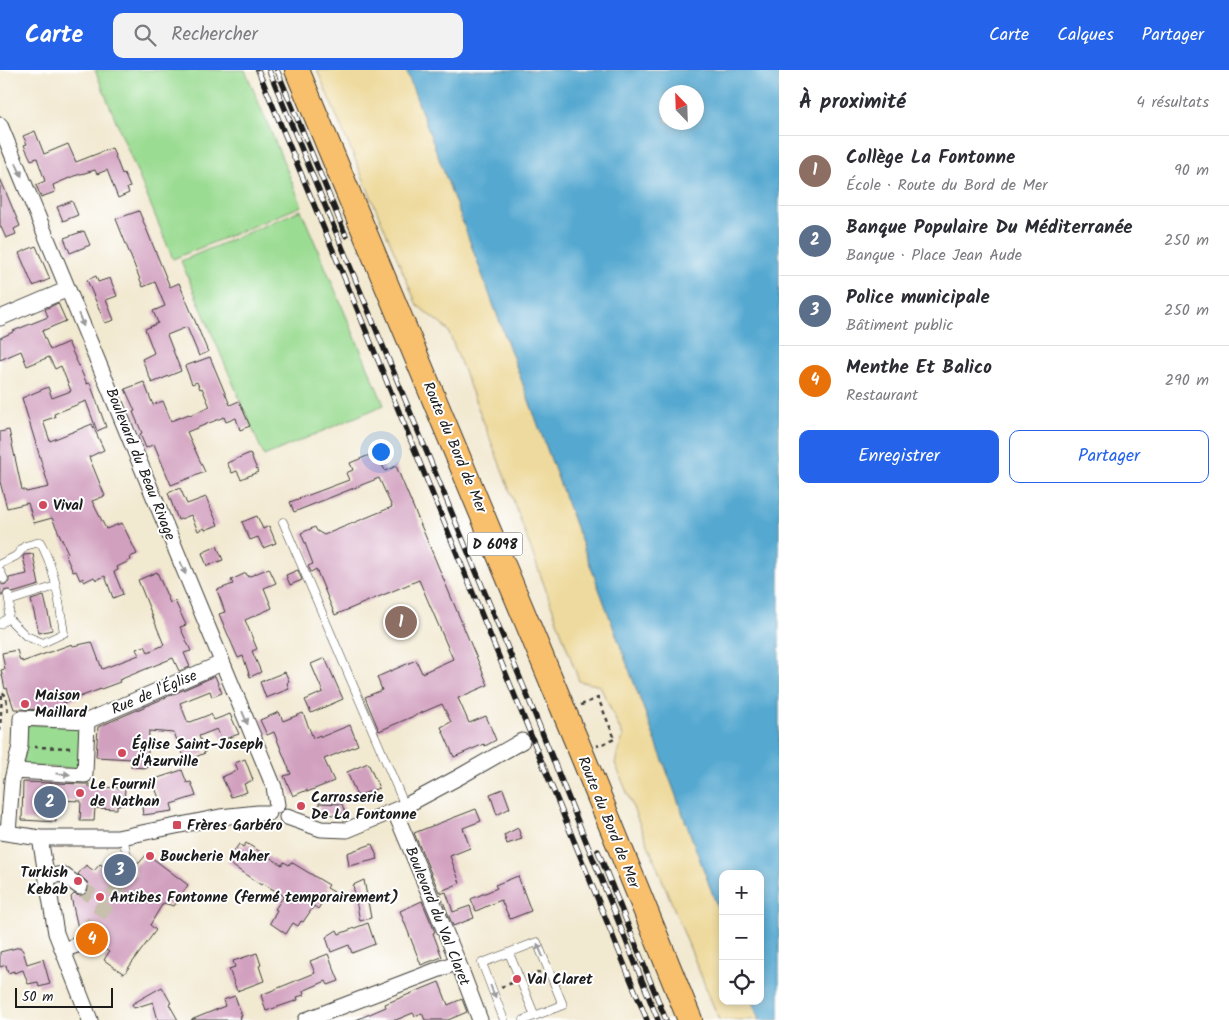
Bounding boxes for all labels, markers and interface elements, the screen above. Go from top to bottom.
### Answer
search box [113,13,463,58]
text: Carte [25,16,83,55]
text: Rechercher [171,20,258,50]
icon: search [131,21,159,49]
text: Carte [989,21,1029,50]
text: Calques [1057,21,1114,50]
text: Partager [1142,21,1204,50]
north arrow [659,85,704,130]
text: À proximité [799,86,906,119]
text: 4 résultats [1136,90,1209,115]
text: Collège La Fontonne [846,143,1015,173]
text: 1 [813,158,817,183]
text: 90 m [1174,158,1209,183]
one-way arrow [15,163,23,177]
text: École · Route du Bord de Mer [846,173,1048,198]
text: Banque Populaire Du Méditerranée [846,213,1133,243]
text: 2 [810,228,820,253]
text: 250 m [1164,228,1209,253]
text: Banque · Place Jean Aude [846,243,1022,268]
text: Police municipale [846,283,990,313]
text: 3 [811,298,819,323]
text: 250 m [1164,298,1209,323]
one-way arrow [78,313,86,327]
text: Bâtiment public [846,313,953,338]
text: Menthe Et Balico [846,353,992,383]
text: 4 [811,368,819,393]
text: 290 m [1165,368,1209,393]
street label: Route du Bord de Mer [416,378,493,518]
text: Restaurant [846,383,918,408]
street label: Boulevard du Beau Rivage [98,384,182,545]
button: Enregistrer [799,430,999,483]
button: Partager [1009,430,1209,483]
your location [368,439,394,465]
place label: Vival [53,494,83,518]
marker: Vival [37,499,49,511]
road number: D 6098 [468,532,522,556]
one-way arrow [180,561,188,575]
pin: 1 [385,603,417,641]
street label: Rue de l'Église [108,664,201,722]
place label: Maison Maillard [35,684,88,725]
marker: Maison Maillard [19,698,31,710]
one-way arrow [242,711,250,725]
place label: Église Saint-Joseph d'Azurville [132,733,263,774]
marker: Église Saint-Joseph d'Azurville [116,747,128,759]
street label: Route du Bord de Mer [571,753,646,893]
one-way arrow [56,770,72,778]
place label: Le Fournil de Nathan [90,773,159,814]
pin: 2 [34,783,66,821]
place label: Carrosserie De La Fontonne [311,786,417,827]
marker: Le Fournil de Nathan [74,787,86,799]
marker: Carrosserie De La Fontonne [295,800,307,812]
place label: Frères Garbéro [187,814,283,838]
marker: Frères Garbéro [171,819,183,831]
street label: Boulevard du Val Claret [398,843,476,990]
place label: Boucherie Maher [160,845,270,869]
marker: Boucherie Maher [144,850,156,862]
pin: 3 [104,851,136,889]
place label: Turkish Kebab [20,861,68,902]
map controls [719,870,764,1005]
button: + [719,870,764,915]
marker: Turkish Kebab [72,875,84,887]
place label: Antibes Fontonne (fermé temporairement) [110,886,399,910]
marker: Antibes Fontonne (fermé temporairement) [94,891,106,903]
button: − [719,915,764,960]
pin: 4 [76,920,108,958]
one-way arrow [536,943,544,957]
button: locate [719,960,764,1005]
place label: Val Claret [527,968,593,992]
marker: Val Claret [511,973,523,985]
one-way arrow [490,984,498,999]
scale bar [15,985,112,1008]
text: 50 m [22,986,53,1008]

